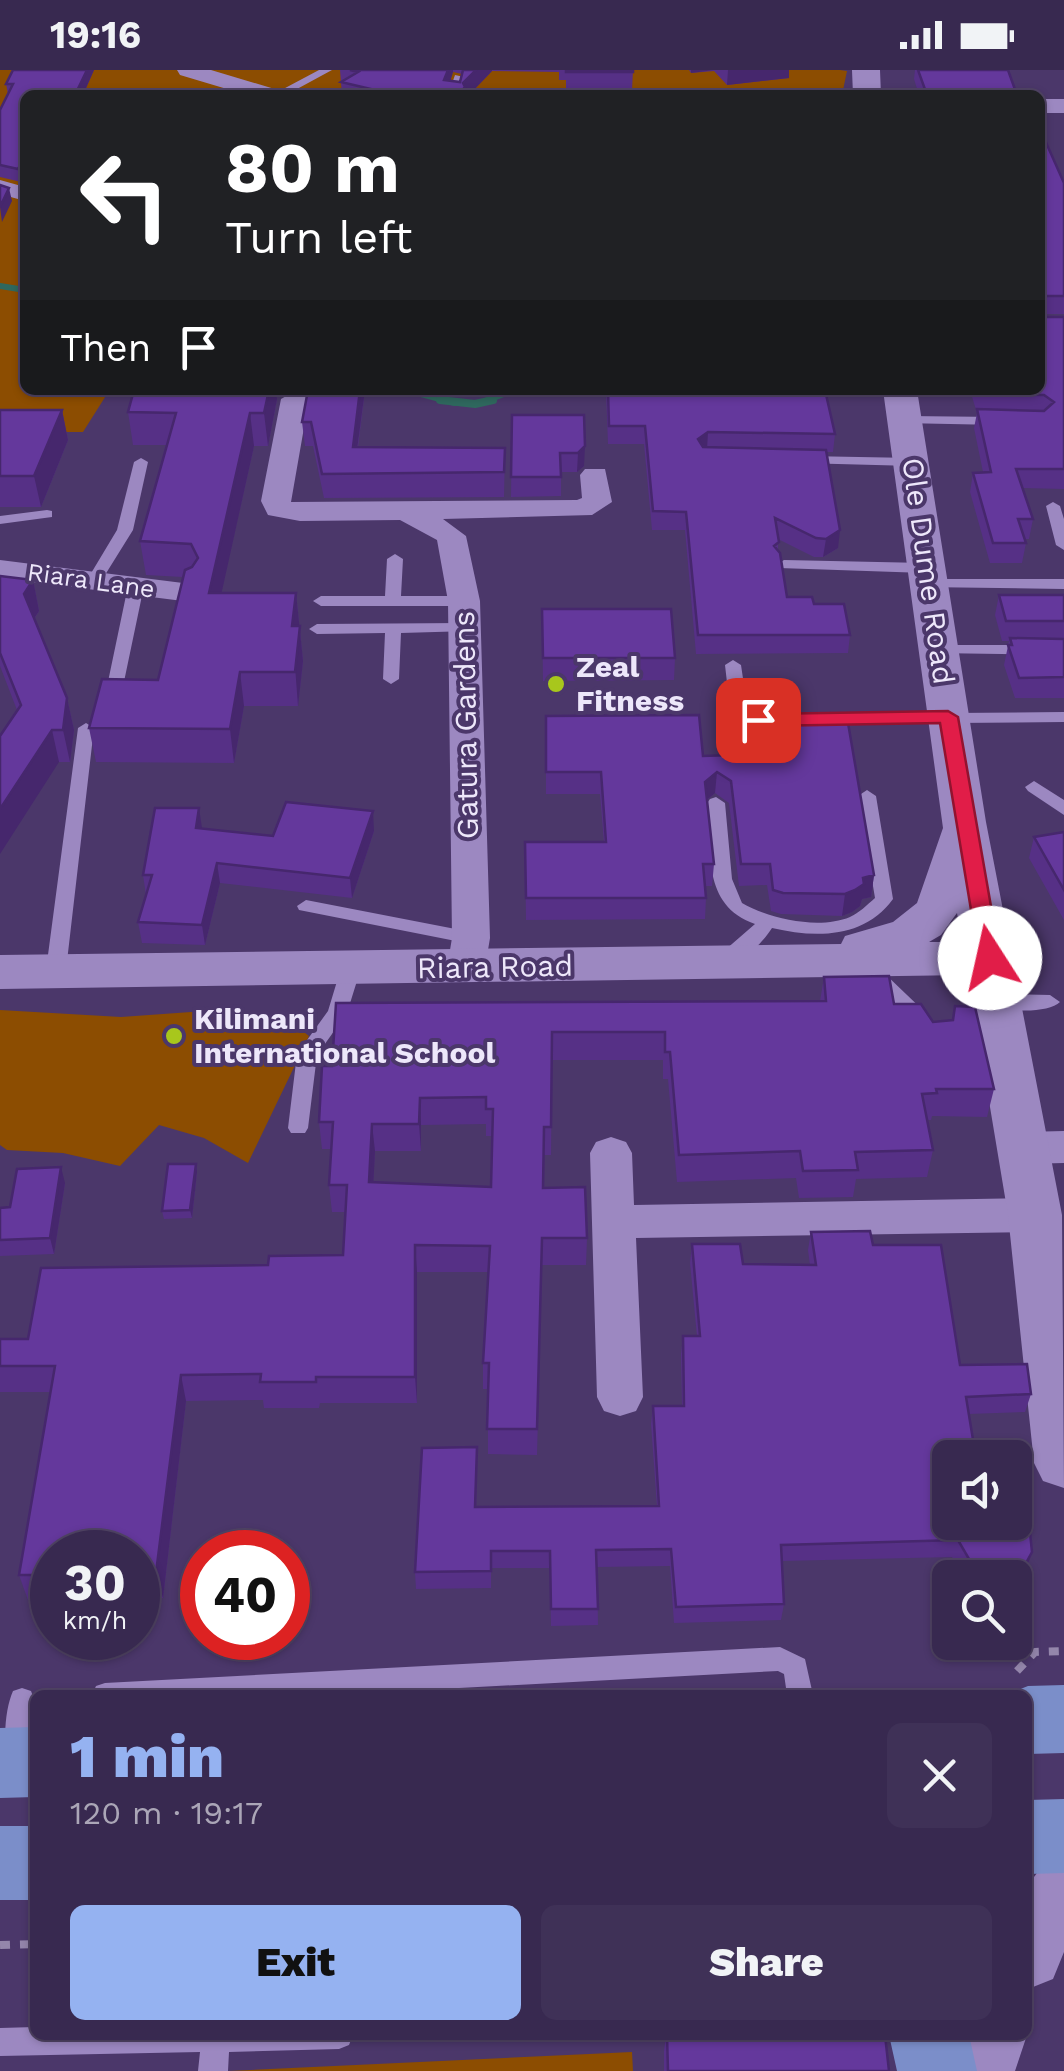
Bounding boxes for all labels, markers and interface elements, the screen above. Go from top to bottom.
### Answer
text: 19:16 [50,13,141,57]
text: 80 m [225,127,400,209]
icon: left [60,130,190,260]
text: Turn left [225,211,412,264]
icon: arrive [171,320,226,375]
text: Then [60,326,151,370]
street label: Ole Dume Road [895,455,962,687]
street label: Riara Lane [25,557,156,604]
street label: Gatura Gardens [446,610,485,840]
place label: Zeal Fitness [576,649,684,718]
marker: Zeal Fitness [545,673,567,695]
pin [716,678,801,763]
icon: arrive [731,693,786,748]
position arrow [938,906,1042,1010]
street label: Riara Road [417,948,573,985]
place label: Kilimani International School [194,1001,495,1070]
marker: Kilimani International School [163,1025,185,1047]
map controls [932,1440,1032,1660]
button: sound [932,1440,1032,1540]
speed limit sign: 40 [180,1530,310,1660]
text: 30 [64,1553,126,1612]
button: search [932,1560,1032,1660]
text: km/h [63,1606,127,1635]
text: 1 min [70,1721,224,1792]
button: close [887,1723,992,1828]
text: 120 m · 19:17 [70,1794,263,1832]
button: Exit [70,1905,521,2020]
button: Share [541,1905,992,2020]

